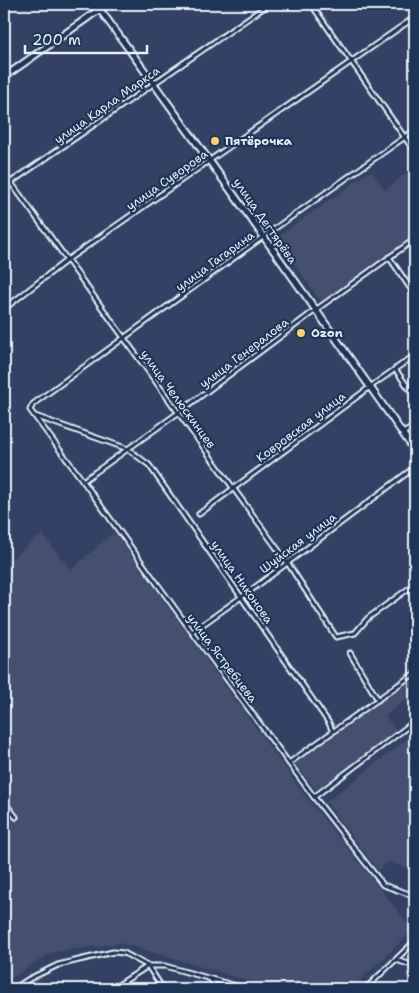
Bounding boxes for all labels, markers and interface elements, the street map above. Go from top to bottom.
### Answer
scale bar [25,22,148,54]
text: 200 m [32,30,81,50]
street label: улица Карла Маркса [51,62,163,148]
place label: Пятёрочка [225,133,293,149]
marker: Пятёрочка [209,135,221,147]
street label: улица Суворова [123,146,211,214]
street label: улица Дегтярёва [229,175,301,267]
street label: улица Гагарина [173,227,258,295]
street label: улица Генералова [196,314,292,392]
place label: Ozon [311,325,343,341]
marker: Ozon [295,327,307,339]
street label: улица Челюскинцев [137,346,219,452]
street label: Ковровская улица [253,388,349,466]
street label: Шуйская улица [256,509,340,577]
street label: улица Никонова [207,537,277,627]
street label: улица Ястребцева [183,610,261,706]

